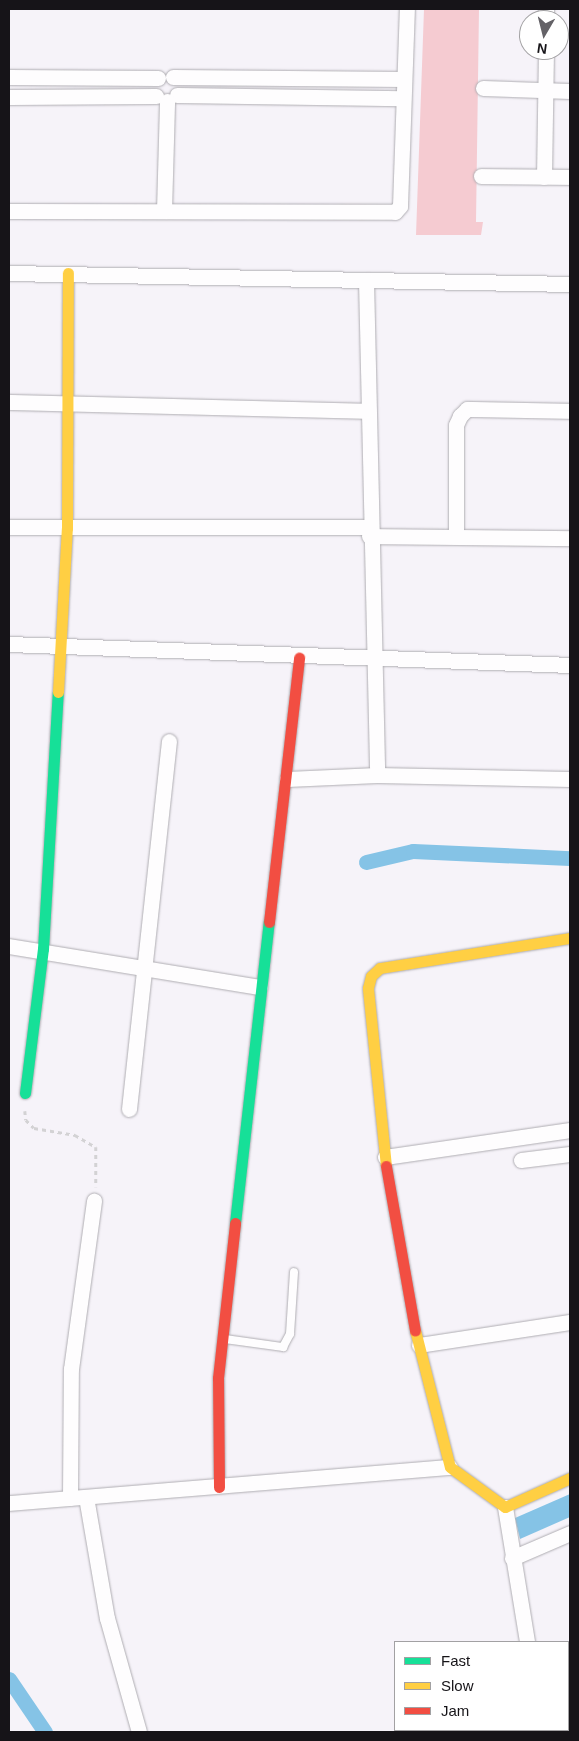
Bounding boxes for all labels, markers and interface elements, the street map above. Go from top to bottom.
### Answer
north arrow [519,10,569,60]
text: N [536,40,548,57]
legend [394,1641,569,1731]
text: Fast [441,1652,470,1669]
text: Slow [441,1677,474,1694]
text: Jam [441,1702,469,1719]

